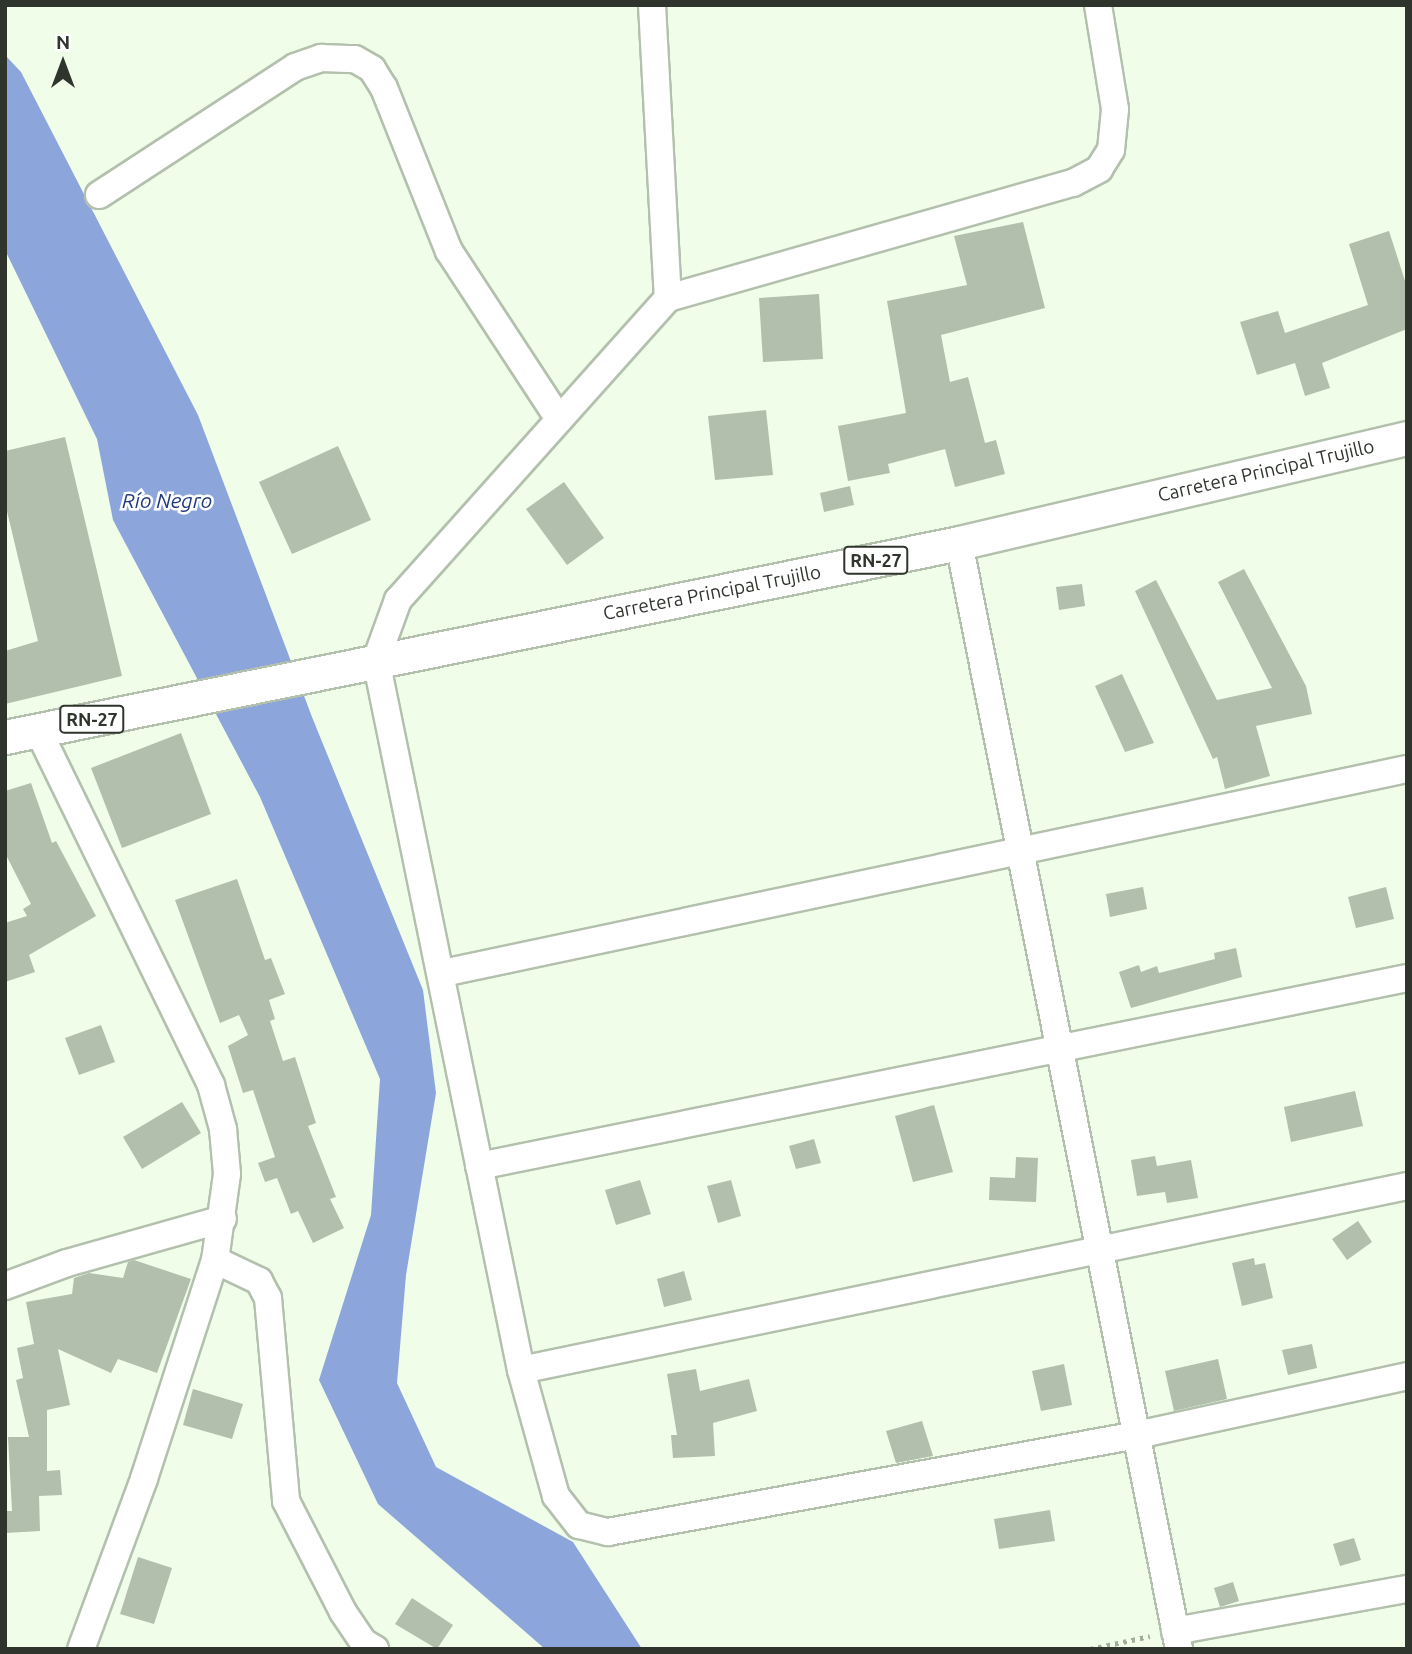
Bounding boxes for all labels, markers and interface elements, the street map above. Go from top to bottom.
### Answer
north arrow [28,28,98,98]
text: N [56,31,70,53]
street label: Carretera Principal Trujillo [1156,435,1376,507]
water label: Río Negro [122,487,212,513]
road number: RN-27 [843,546,909,574]
street label: Carretera Principal Trujillo [601,561,823,625]
road number: RN-27 [59,704,125,734]

